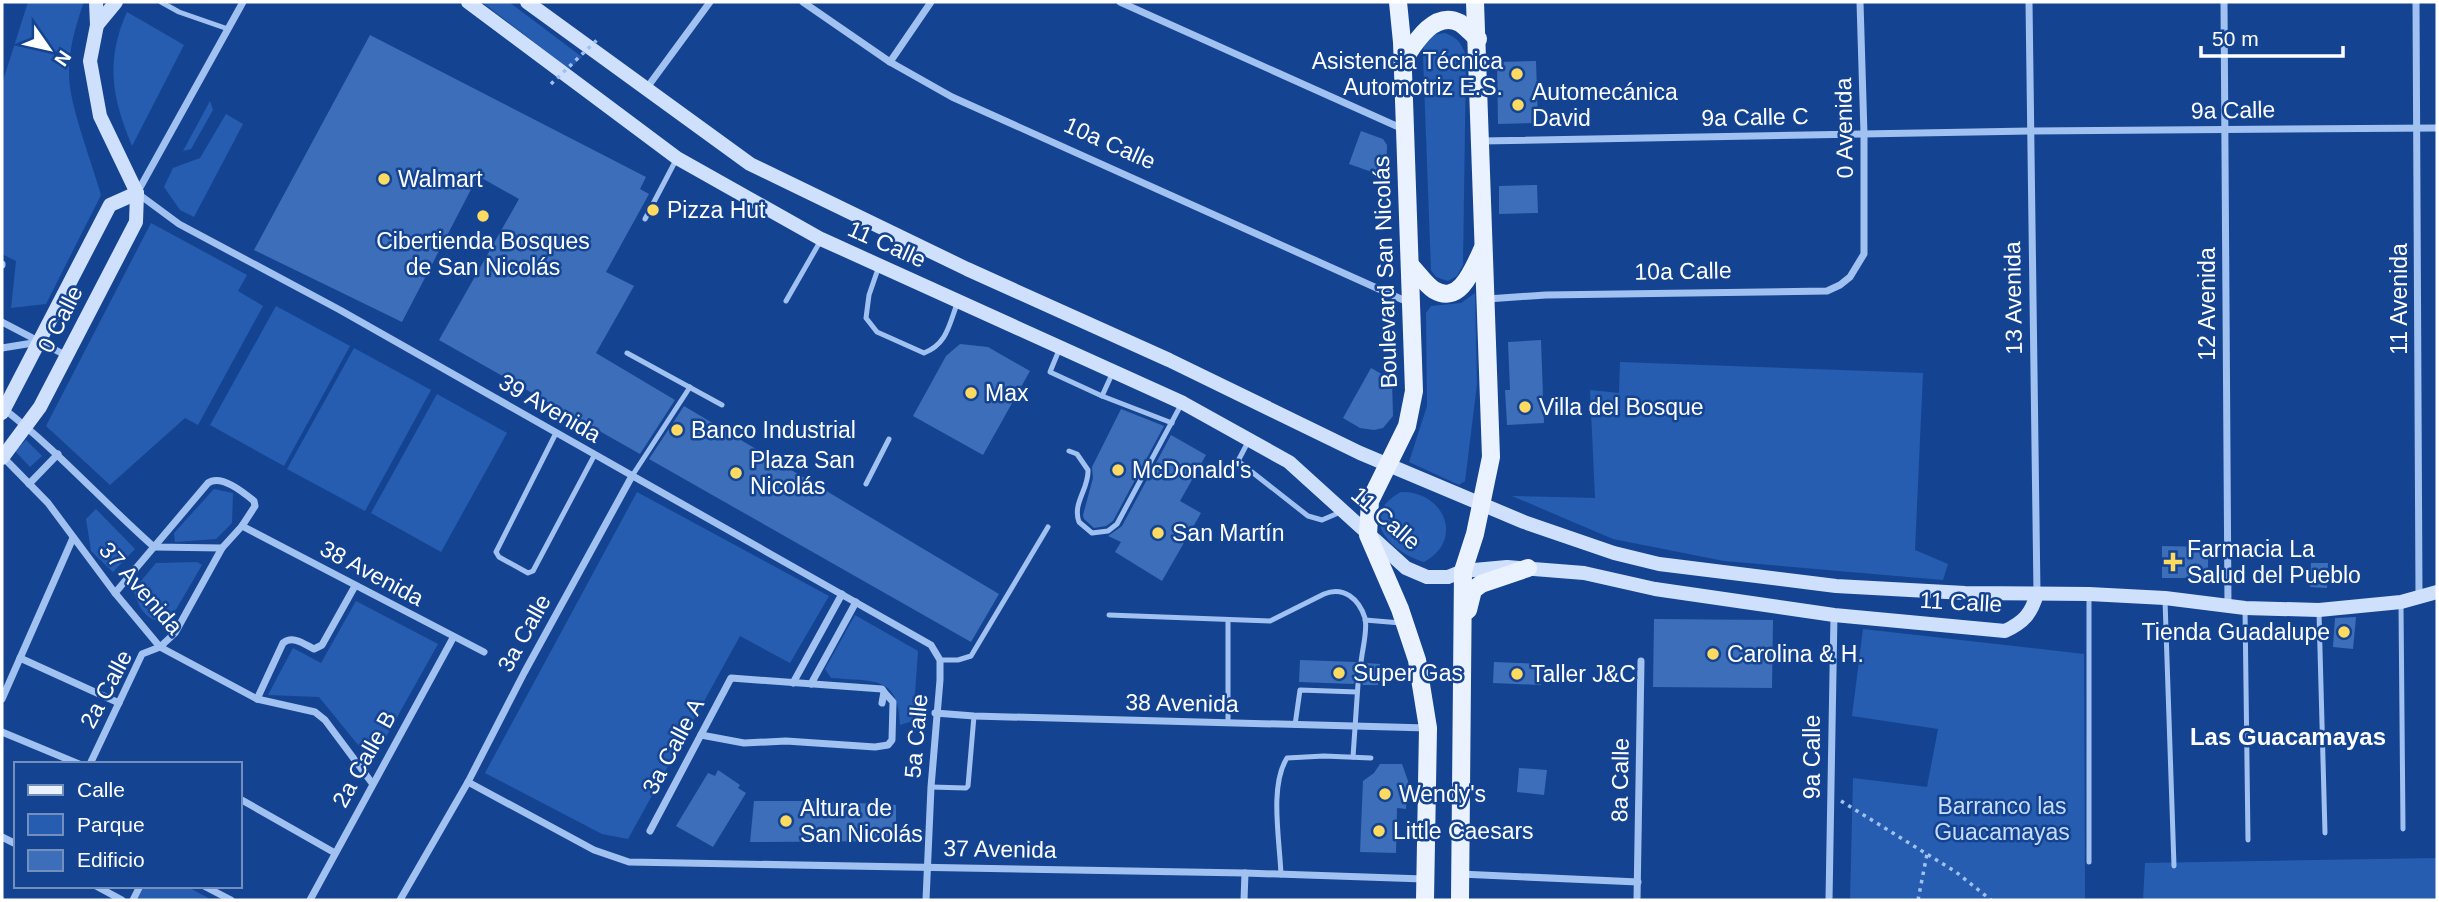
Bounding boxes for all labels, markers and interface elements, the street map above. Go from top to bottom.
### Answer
north arrow [14,14,84,84]
scale bar [2201,14,2343,58]
text: 50 m [2212,27,2259,50]
text: N [50,47,75,70]
place label: Asistencia Técnica Automotriz E.S. [1312,48,1503,100]
marker: Asistencia Técnica Automotriz E.S. [1509,66,1525,82]
street label: 0 Avenida [1830,77,1858,179]
place label: Automecánica David [1532,79,1678,131]
street label: 9a Calle [2191,96,2275,124]
marker: Automecánica David [1510,97,1526,113]
street label: 9a Calle C [1701,103,1809,131]
street label: 10a Calle [1060,111,1160,175]
street label: Boulevard San Nicolás [1368,155,1402,389]
place label: Walmart [398,166,483,192]
marker: Walmart [376,171,392,187]
place label: Pizza Hut [667,197,766,223]
marker: Pizza Hut [645,202,661,218]
marker: Cibertienda Bosques de San Nicolás [475,208,491,224]
street label: 11 Calle [844,215,930,273]
place label: Cibertienda Bosques de San Nicolás [376,228,590,280]
street label: 13 Avenida [1999,241,2027,355]
street label: 11 Avenida [2386,243,2412,355]
street label: 12 Avenida [2194,247,2220,361]
street label: 10a Calle [1634,257,1732,285]
street label: 0 Calle [32,281,88,357]
street label: 39 Avenida [494,368,606,448]
place label: Max [985,380,1029,406]
marker: Max [963,385,979,401]
place label: Villa del Bosque [1539,394,1704,420]
marker: Villa del Bosque [1517,399,1533,415]
place label: Banco Industrial [691,417,856,443]
marker: Banco Industrial [669,422,685,438]
place label: Plaza San Nicolás [750,447,855,499]
place label: McDonald's [1132,457,1251,483]
marker: McDonald's [1110,462,1126,478]
marker: Plaza San Nicolás [728,465,744,481]
street label: 11 Calle [1346,481,1426,555]
place label: San Martín [1172,520,1285,546]
marker: San Martín [1150,525,1166,541]
street label: 38 Avenida [316,535,428,611]
place label: Farmacia La Salud del Pueblo [2187,536,2361,588]
street label: 37 Avenida [94,537,188,639]
marker: Farmacia La Salud del Pueblo [2165,554,2181,570]
street label: 11 Calle [1919,587,2003,617]
street label: 3a Calle [492,590,556,676]
place label: Tienda Guadalupe [2142,619,2330,645]
marker: Tienda Guadalupe [2336,624,2352,640]
place label: Carolina & H. [1727,641,1864,667]
street label: 2a Calle [75,646,137,732]
marker: Carolina & H. [1705,646,1721,662]
place label: Super Gas [1353,660,1463,686]
place label: Taller J&C [1531,661,1636,687]
marker: Super Gas [1331,665,1347,681]
marker: Taller J&C [1509,666,1525,682]
street label: 38 Avenida [1125,689,1239,717]
street label: 3a Calle A [637,693,709,798]
street label: 5a Calle [899,693,933,779]
street label: 2a Calle B [327,706,401,812]
street label: 9a Calle [1799,715,1825,799]
district label: Las Guacamayas [2190,723,2386,750]
street label: 8a Calle [1606,738,1634,822]
legend [14,762,242,888]
text: Calle [77,778,125,801]
place label: Wendy's [1399,781,1486,807]
marker: Wendy's [1377,786,1393,802]
park label: Barranco las Guacamayas [1934,793,2070,845]
place label: Altura de San Nicolás [800,795,923,847]
text: Parque [77,813,145,836]
marker: Altura de San Nicolás [778,813,794,829]
place label: Little Caesars [1393,818,1534,844]
marker: Little Caesars [1371,823,1387,839]
street label: 37 Avenida [943,835,1057,863]
text: Edificio [77,848,145,871]

